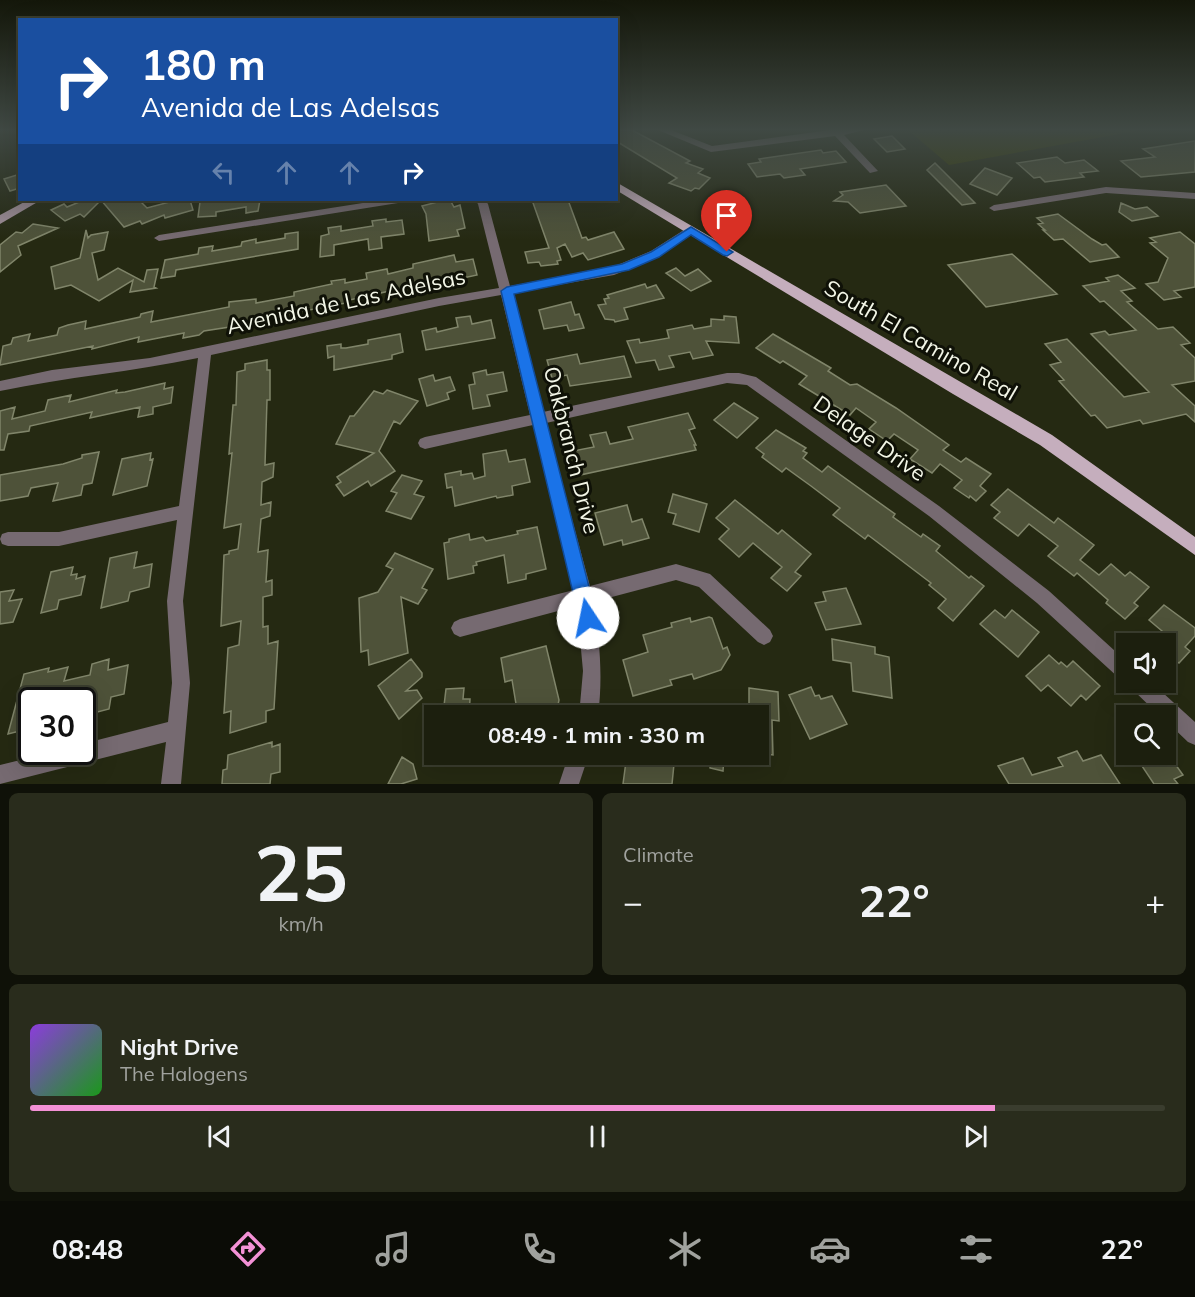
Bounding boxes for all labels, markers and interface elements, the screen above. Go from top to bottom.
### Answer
text: 180 m [141,38,266,91]
icon: right [42,42,120,120]
text: Avenida de Las Adelsas [141,90,440,124]
icon: left [207,156,240,189]
icon: ahead [270,156,303,189]
icon: ahead [333,156,366,189]
icon: right [396,156,429,189]
pin [701,190,752,252]
icon: arrive [710,199,743,232]
street label: Avenida de Las Adelsas [224,262,468,340]
street label: South El Camino Real [820,273,1022,407]
street label: Oakbranch Drive [538,363,606,537]
street label: Delage Drive [808,389,932,487]
position arrow [556,586,620,650]
map controls [1116,633,1176,765]
button: sound [1116,633,1176,693]
speed limit sign: 30 [18,687,96,765]
button: search [1116,705,1176,765]
text: 08:49 · 1 min · 330 m [488,721,705,749]
text: 25 [254,823,348,921]
text: Climate [623,842,694,867]
text: 22° [858,872,930,928]
text: − [623,881,643,922]
text: + [1145,881,1165,922]
text: km/h [278,911,324,936]
text: Night Drive [120,1033,239,1061]
text: The Halogens [120,1061,248,1086]
icon: previous [203,1120,236,1153]
icon: pause [581,1120,614,1153]
icon: next [959,1120,992,1153]
icon: directions [227,1228,269,1270]
icon: music [372,1228,414,1270]
icon: phone [518,1228,560,1270]
icon: climate [664,1228,706,1270]
icon: car [809,1228,851,1270]
icon: filters [955,1228,997,1270]
text: 08:48 [52,1232,123,1266]
text: 22° [1100,1232,1143,1266]

